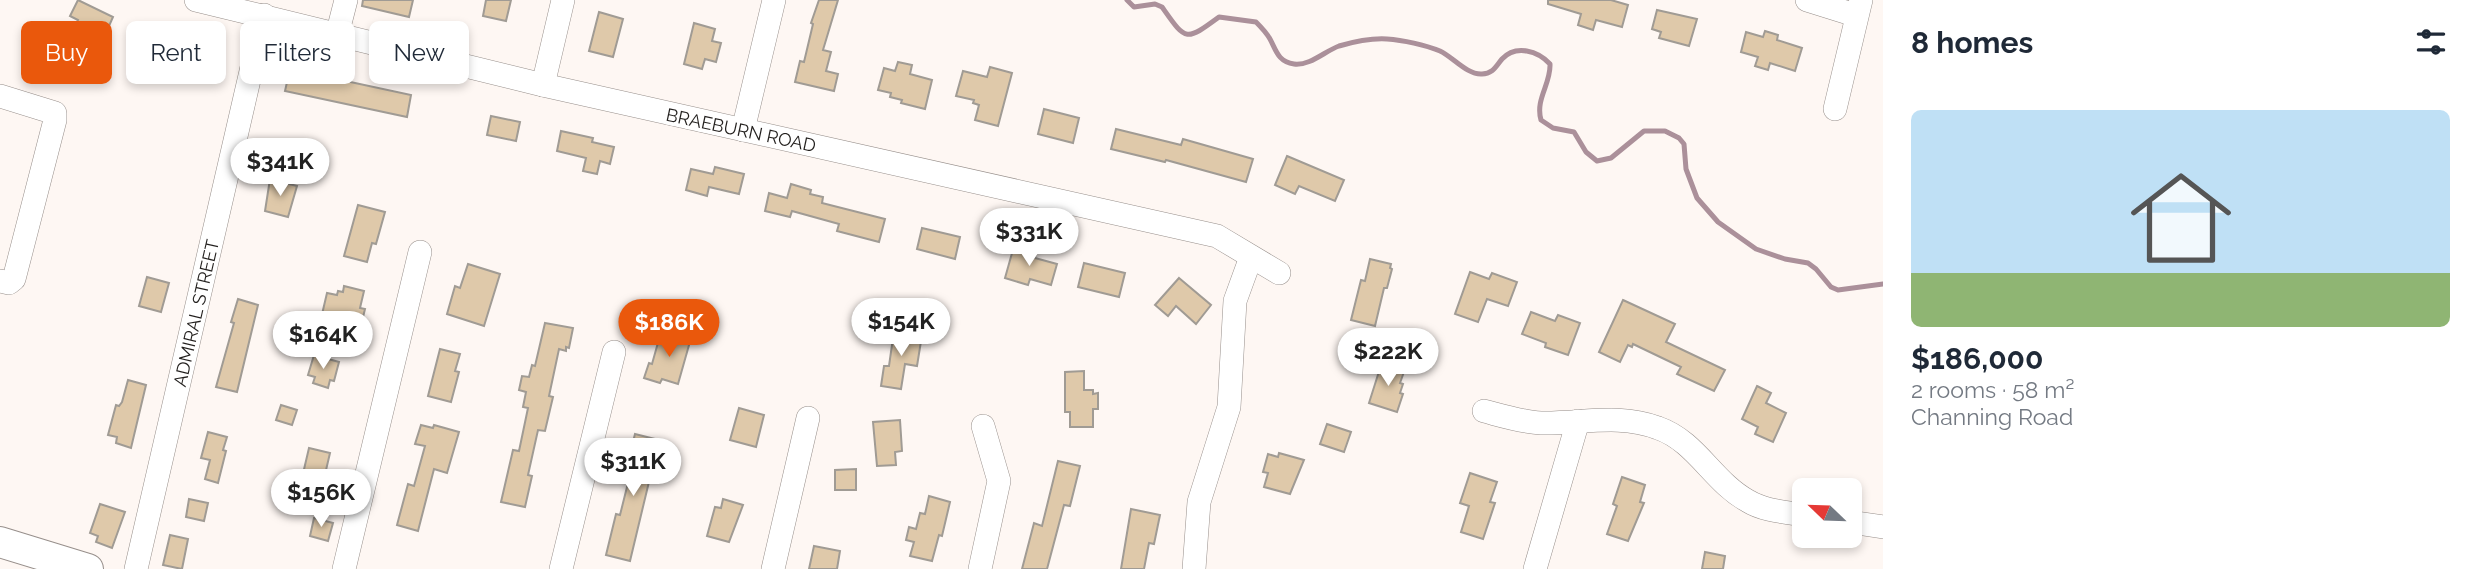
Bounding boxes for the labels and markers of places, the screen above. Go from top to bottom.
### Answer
pin: $341K [231,138,329,198]
pin: $331K [980,208,1078,268]
pin: $154K [852,298,950,358]
pin: $186K [620,300,718,359]
pin: $164K [274,312,372,371]
pin: $222K [1339,328,1437,388]
pin: $311K [584,438,682,498]
pin: $156K [272,470,370,529]

